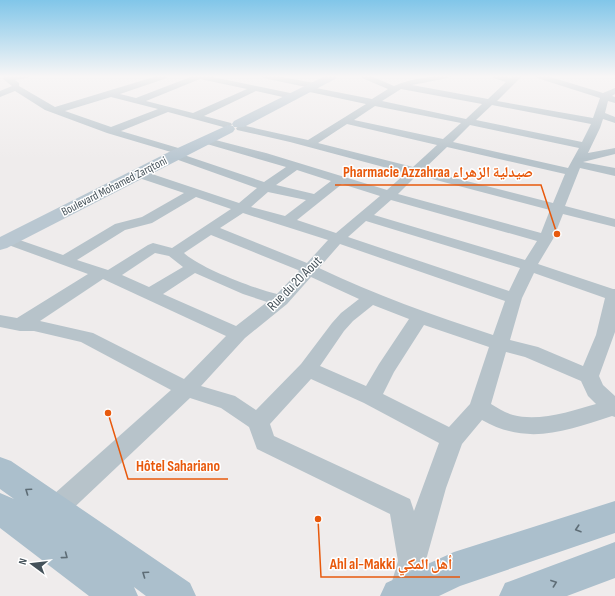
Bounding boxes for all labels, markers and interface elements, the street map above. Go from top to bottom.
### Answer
street label: Boulevard Mohamed Zarqtoni [59,153,170,220]
callout: Pharmacie Azzahraa صيدلية الزهراء [335,158,541,185]
text: Pharmacie Azzahraa صيدلية الزهراء [343,163,533,182]
street label: Rue du 20 Aout [263,252,325,314]
callout: Hôtel Sahariano [128,452,228,479]
text: Hôtel Sahariano [136,457,220,476]
one-way arrow [25,489,32,496]
one-way arrow [575,525,582,533]
north arrow [12,544,52,584]
callout: Ahl al-Makki أهل المكي [321,550,460,577]
one-way arrow [61,551,68,559]
text: Ahl al-Makki أهل المكي [329,555,452,576]
text: N [16,557,30,566]
one-way arrow [143,572,150,579]
one-way arrow [551,579,558,587]

